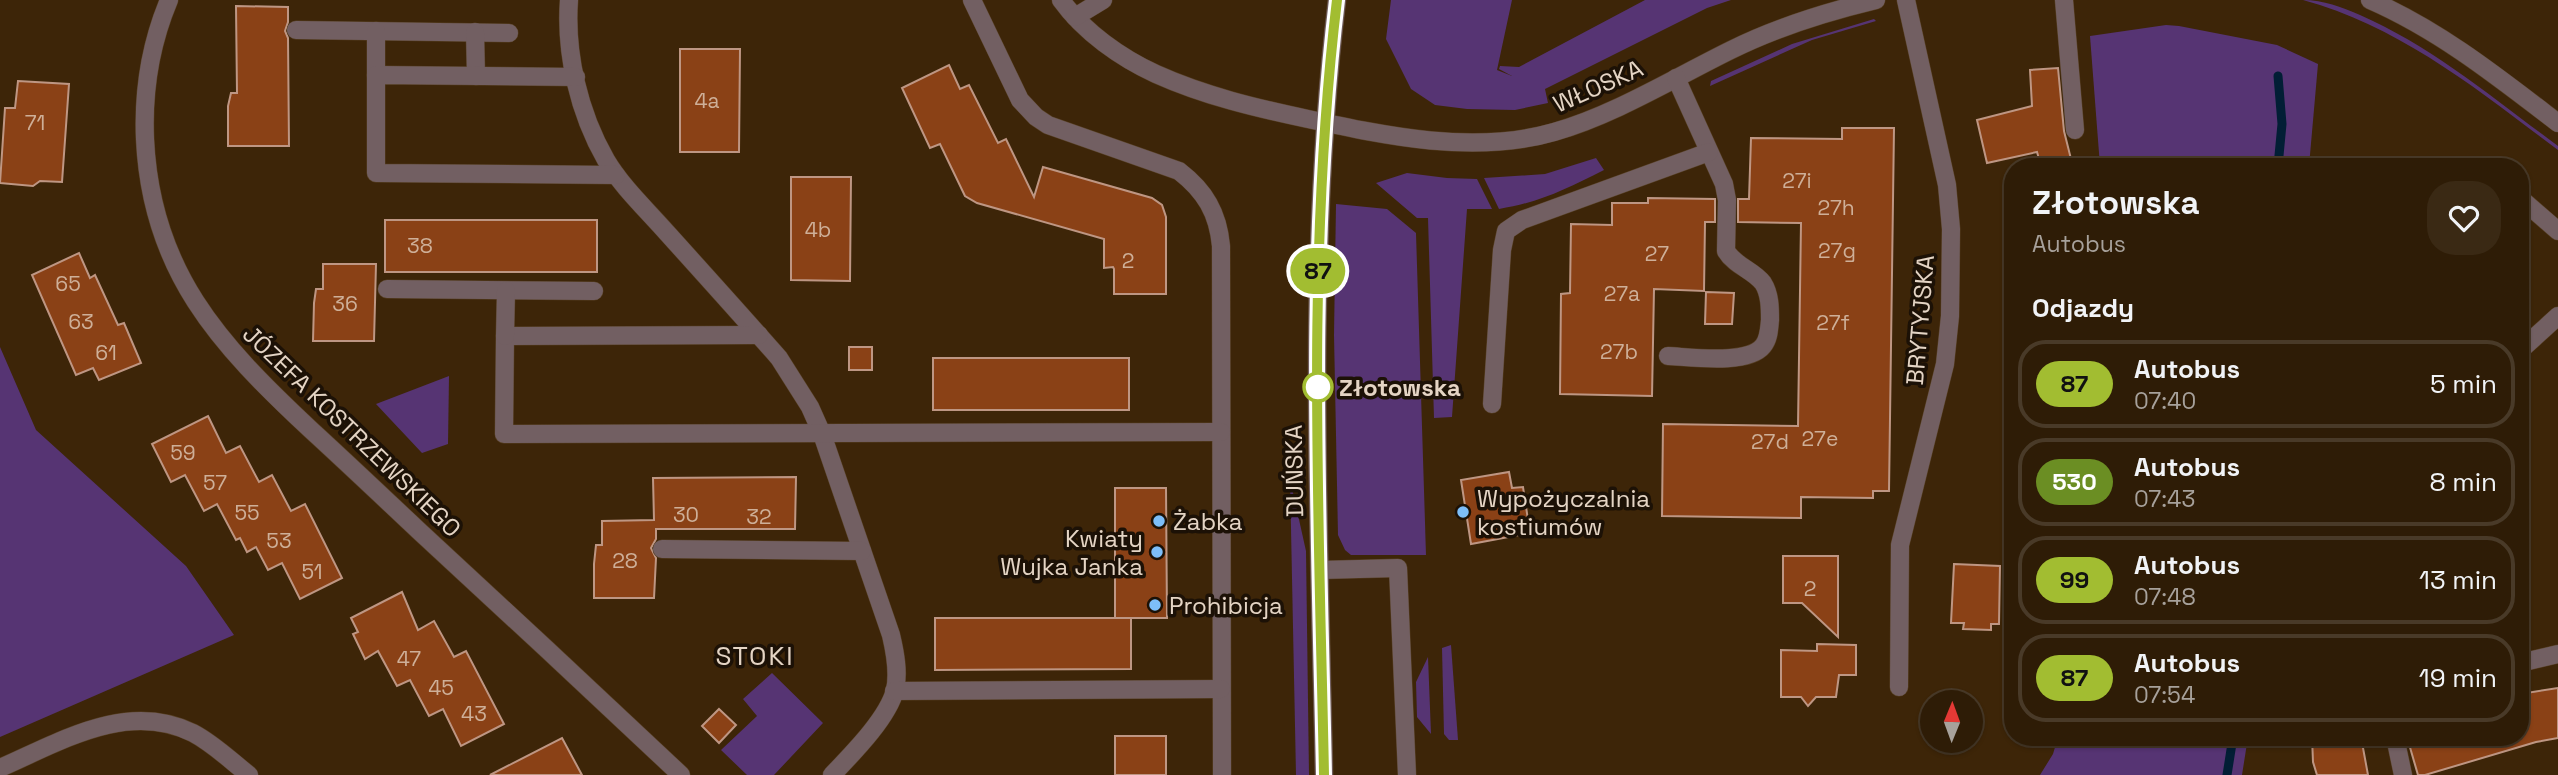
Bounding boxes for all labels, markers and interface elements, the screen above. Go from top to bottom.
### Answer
street label: WŁOSKA [1548,53,1648,119]
house number: 4a [694,87,720,114]
house number: 71 [25,109,45,136]
house number: 27i [1782,167,1812,194]
button: heart [2427,181,2501,255]
text: Złotowska [2032,182,2200,224]
house number: 27h [1817,194,1855,221]
house number: 4b [805,216,831,243]
text: Autobus [2032,229,2126,259]
house number: 38 [407,232,433,259]
house number: 27g [1818,237,1856,264]
house number: 27 [1645,240,1669,267]
house number: 2 [1122,247,1134,274]
line badge: 87 [1286,248,1350,294]
street label: BRYTYJSKA [1899,254,1941,386]
text: 87 [1304,255,1332,286]
house number: 65 [55,270,81,297]
house number: 27a [1604,280,1640,307]
house number: 36 [332,290,358,317]
text: Odjazdy [2032,291,2134,325]
house number: 63 [68,308,94,335]
house number: 27f [1816,309,1850,336]
street label: JÓZEFA KOSTRZEWSKIEGO [236,318,468,544]
house number: 27b [1600,338,1638,365]
house number: 61 [95,339,117,366]
text: Autobus [2134,352,2240,386]
text: 5 min [2430,367,2497,401]
text: 87 [2061,368,2088,399]
marker: Złotowska [1303,372,1333,402]
place label: Złotowska [1339,372,1461,403]
text: 07:40 [2134,386,2196,416]
street label: DUŃSKA [1278,425,1310,517]
house number: 27e [1802,425,1838,452]
house number: 27d [1751,428,1789,455]
house number: 59 [170,439,196,466]
text: Autobus [2134,450,2240,484]
text: 8 min [2429,465,2497,499]
text: 530 [2052,466,2097,497]
house number: 57 [203,469,227,496]
place label: Wypożyczalnia kostiumów [1477,483,1650,542]
text: 07:43 [2134,484,2195,514]
house number: 55 [234,499,260,526]
house number: 30 [673,501,699,528]
house number: 32 [746,503,772,530]
marker: Wypożyczalnia kostiumów [1455,504,1471,520]
place label: Żabka [1173,506,1243,537]
marker: Żabka [1151,513,1167,529]
place label: Kwiaty Wujka Janka [1000,523,1143,582]
house number: 53 [266,527,292,554]
marker: Kwiaty Wujka Janka [1149,544,1165,560]
house number: 28 [612,547,638,574]
text: Autobus [2134,548,2240,582]
house number: 51 [301,558,323,585]
text: 13 min [2419,563,2497,597]
text: 99 [2060,564,2089,595]
house number: 2 [1804,575,1816,602]
text: 07:48 [2134,582,2196,612]
place label: Prohibicja [1169,590,1283,621]
marker: Prohibicja [1147,597,1163,613]
district label: STOKI [715,639,795,673]
house number: 47 [397,645,421,672]
text: Autobus [2134,646,2240,680]
text: 19 min [2419,661,2497,695]
text: 87 [2061,662,2088,693]
house number: 45 [428,674,454,701]
text: 07:54 [2134,680,2195,710]
north arrow [1920,690,1983,752]
map controls [1920,690,1983,753]
house number: 43 [461,700,487,727]

